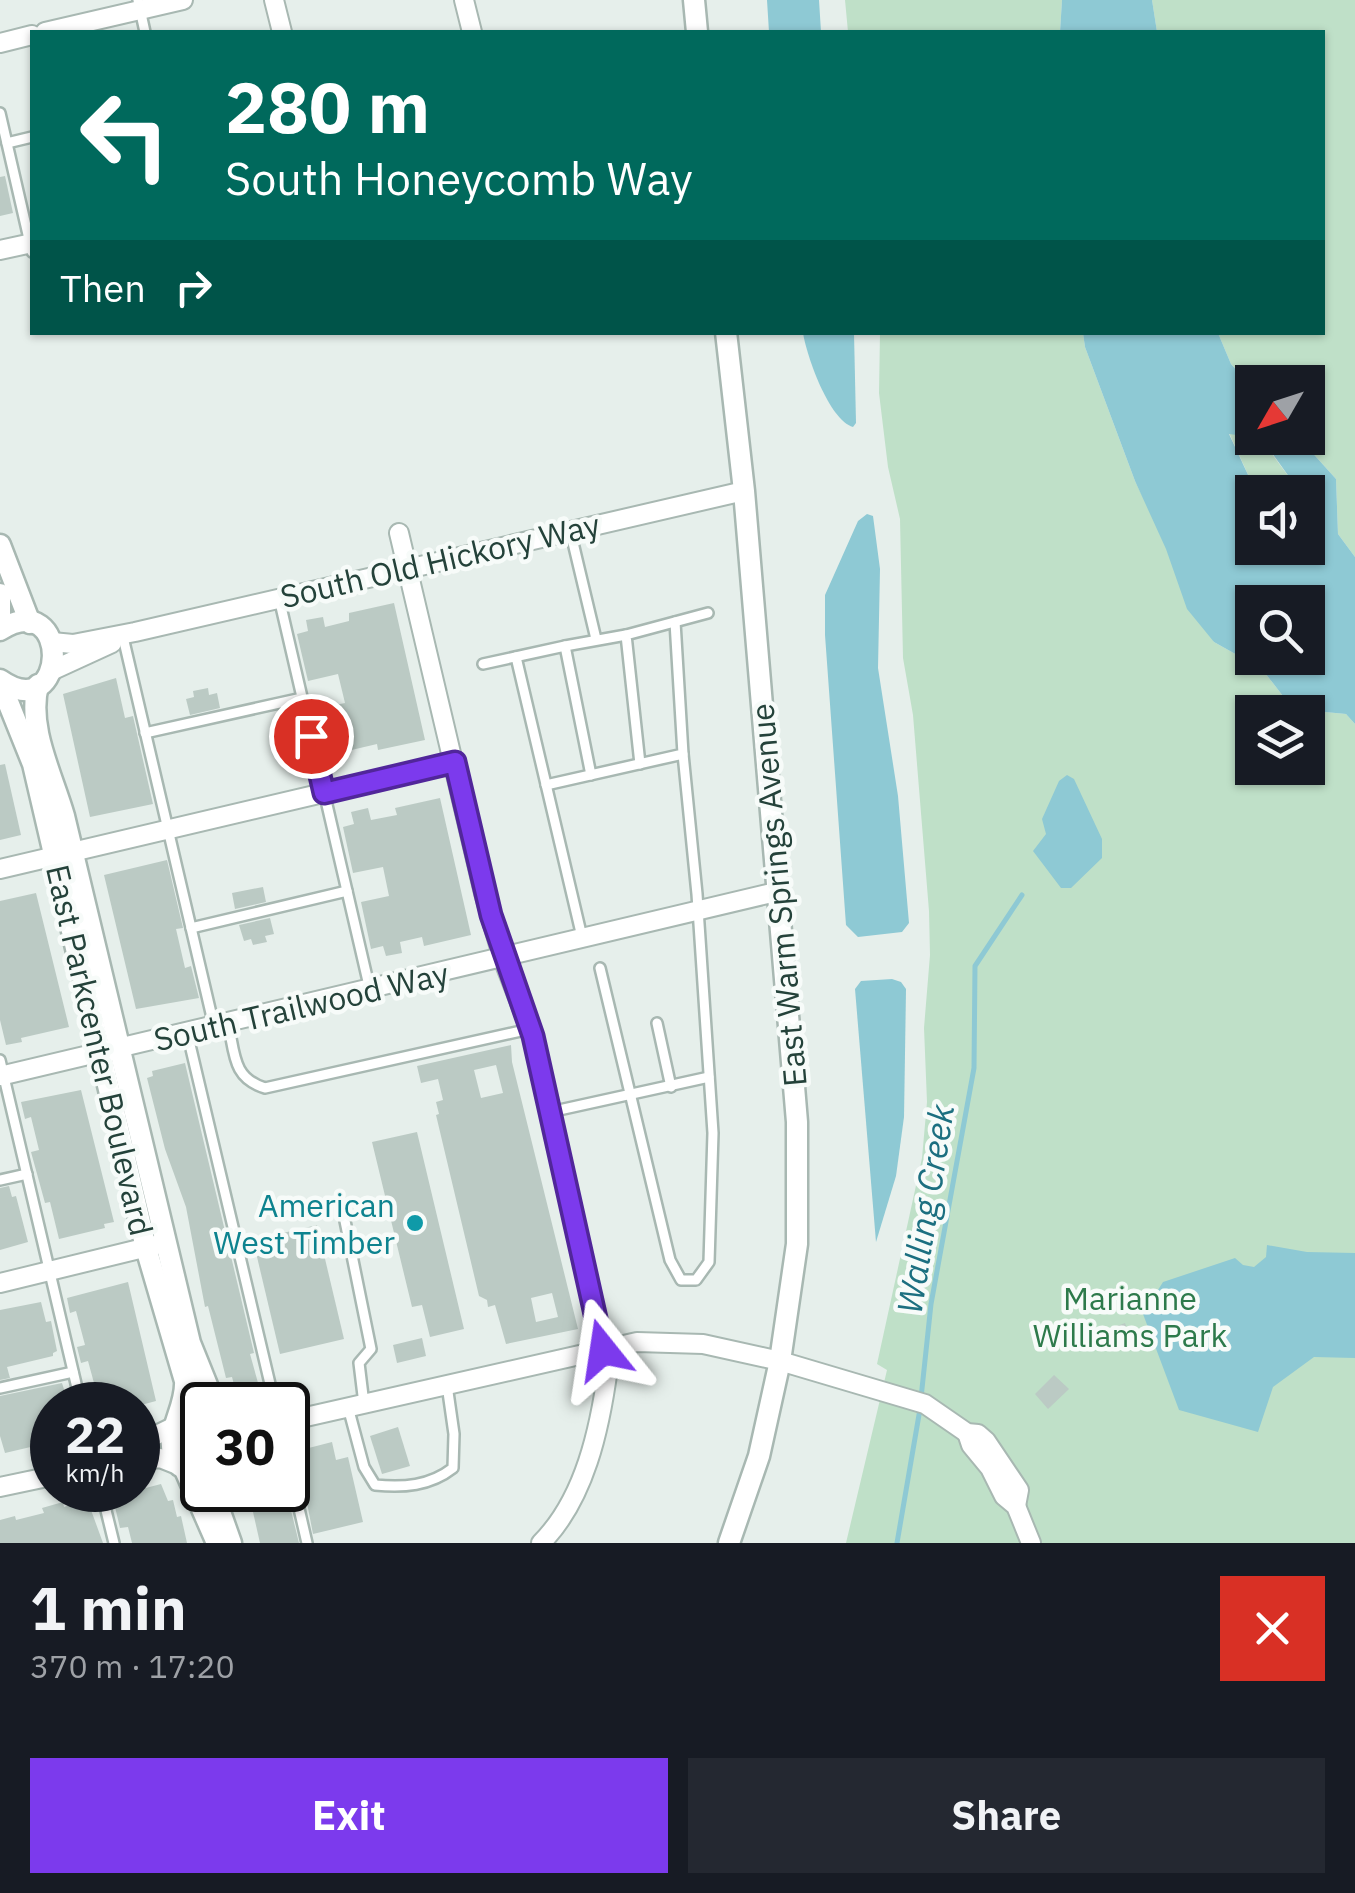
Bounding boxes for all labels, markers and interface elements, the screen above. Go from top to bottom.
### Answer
text: 280 m [225,61,430,152]
icon: left [60,70,190,200]
text: South Honeycomb Way [225,149,693,207]
icon: right [166,260,221,315]
text: Then [60,263,146,312]
north arrow [1235,365,1325,455]
map controls [1235,365,1325,785]
button: sound [1235,475,1325,565]
street label: South Old Hickory Way [276,503,604,617]
button: search [1235,585,1325,675]
pin [269,694,354,779]
button: layers [1235,695,1325,785]
street label: East Warm Springs Avenue [740,702,816,1088]
icon: arrive [284,709,339,764]
street label: East Parkcenter Boulevard [37,860,163,1240]
street label: South Trailwood Way [150,952,453,1060]
water label: Walling Creek [886,1100,964,1317]
place label: American West Timber [213,1184,395,1263]
marker: American West Timber [404,1212,426,1234]
park label: Marianne Williams Park [1033,1277,1227,1356]
position arrow [551,1298,655,1402]
speed limit sign: 30 [180,1382,310,1512]
text: 22 [65,1402,125,1467]
text: km/h [66,1456,124,1489]
text: 1 min [30,1568,187,1647]
button: close [1220,1576,1325,1681]
text: 370 m · 17:20 [30,1645,235,1687]
button: Exit [30,1758,668,1873]
button: Share [688,1758,1325,1873]

